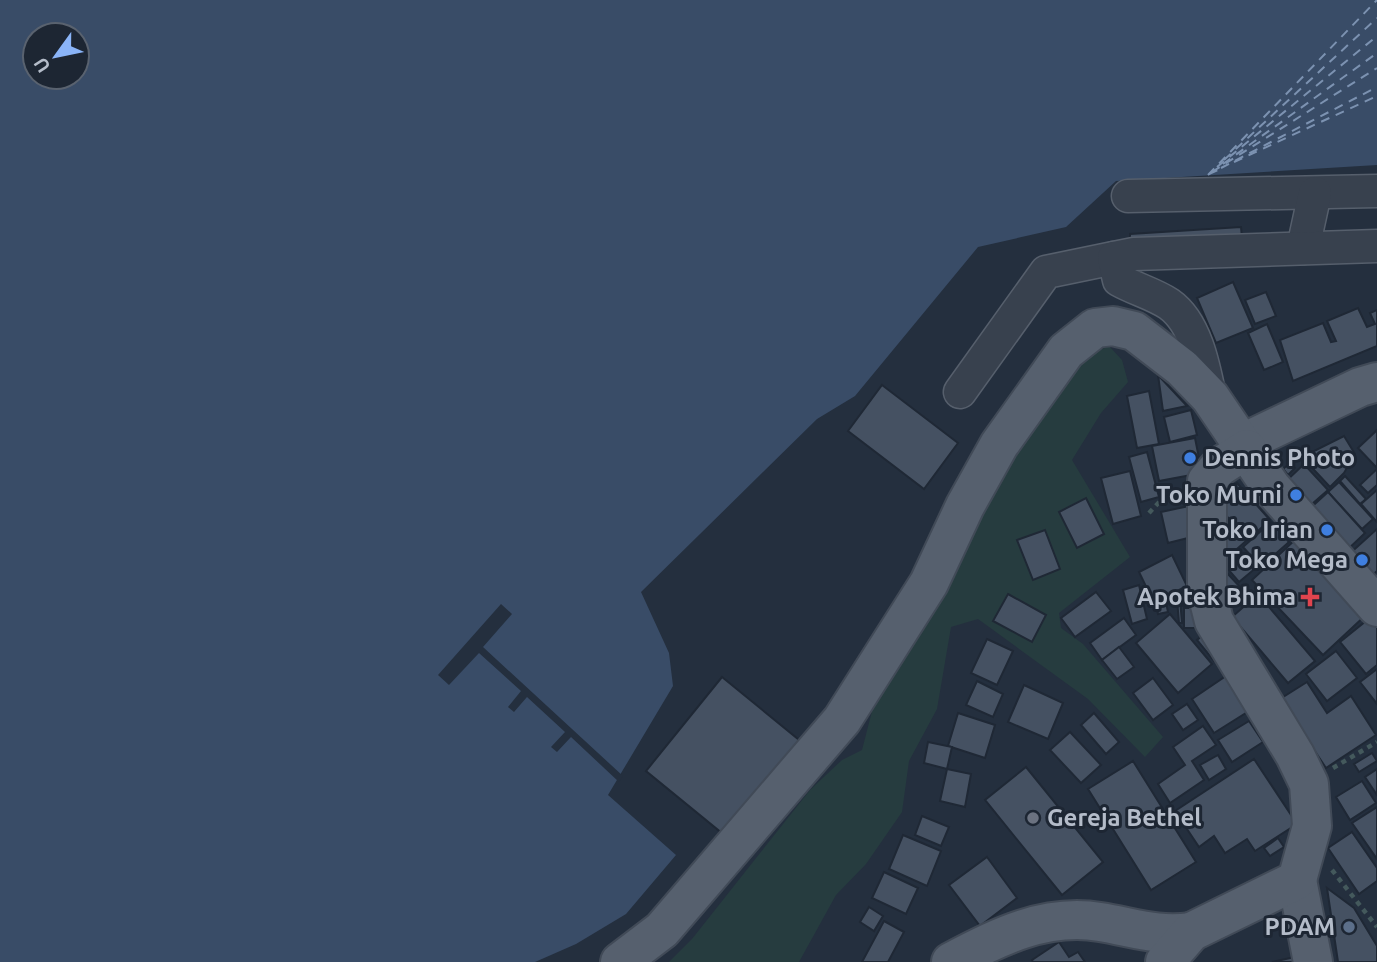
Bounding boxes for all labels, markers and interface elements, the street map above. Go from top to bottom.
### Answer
north arrow [21,21,91,91]
text: U [29,54,55,77]
place label: Dennis Photo [1204,444,1355,471]
marker: Dennis Photo [1182,450,1198,466]
place label: Toko Murni [1156,481,1282,508]
marker: Toko Murni [1288,487,1304,503]
place label: Toko Irian [1202,516,1313,543]
marker: Toko Irian [1319,522,1335,538]
place label: Toko Mega [1226,546,1348,573]
marker: Toko Mega [1354,552,1370,568]
place label: Apotek Bhima [1137,583,1296,610]
marker: Apotek Bhima [1302,589,1318,605]
place label: Gereja Bethel [1047,804,1202,831]
marker: Gereja Bethel [1025,810,1041,826]
place label: PDAM [1265,913,1335,940]
marker: PDAM [1341,919,1357,935]

